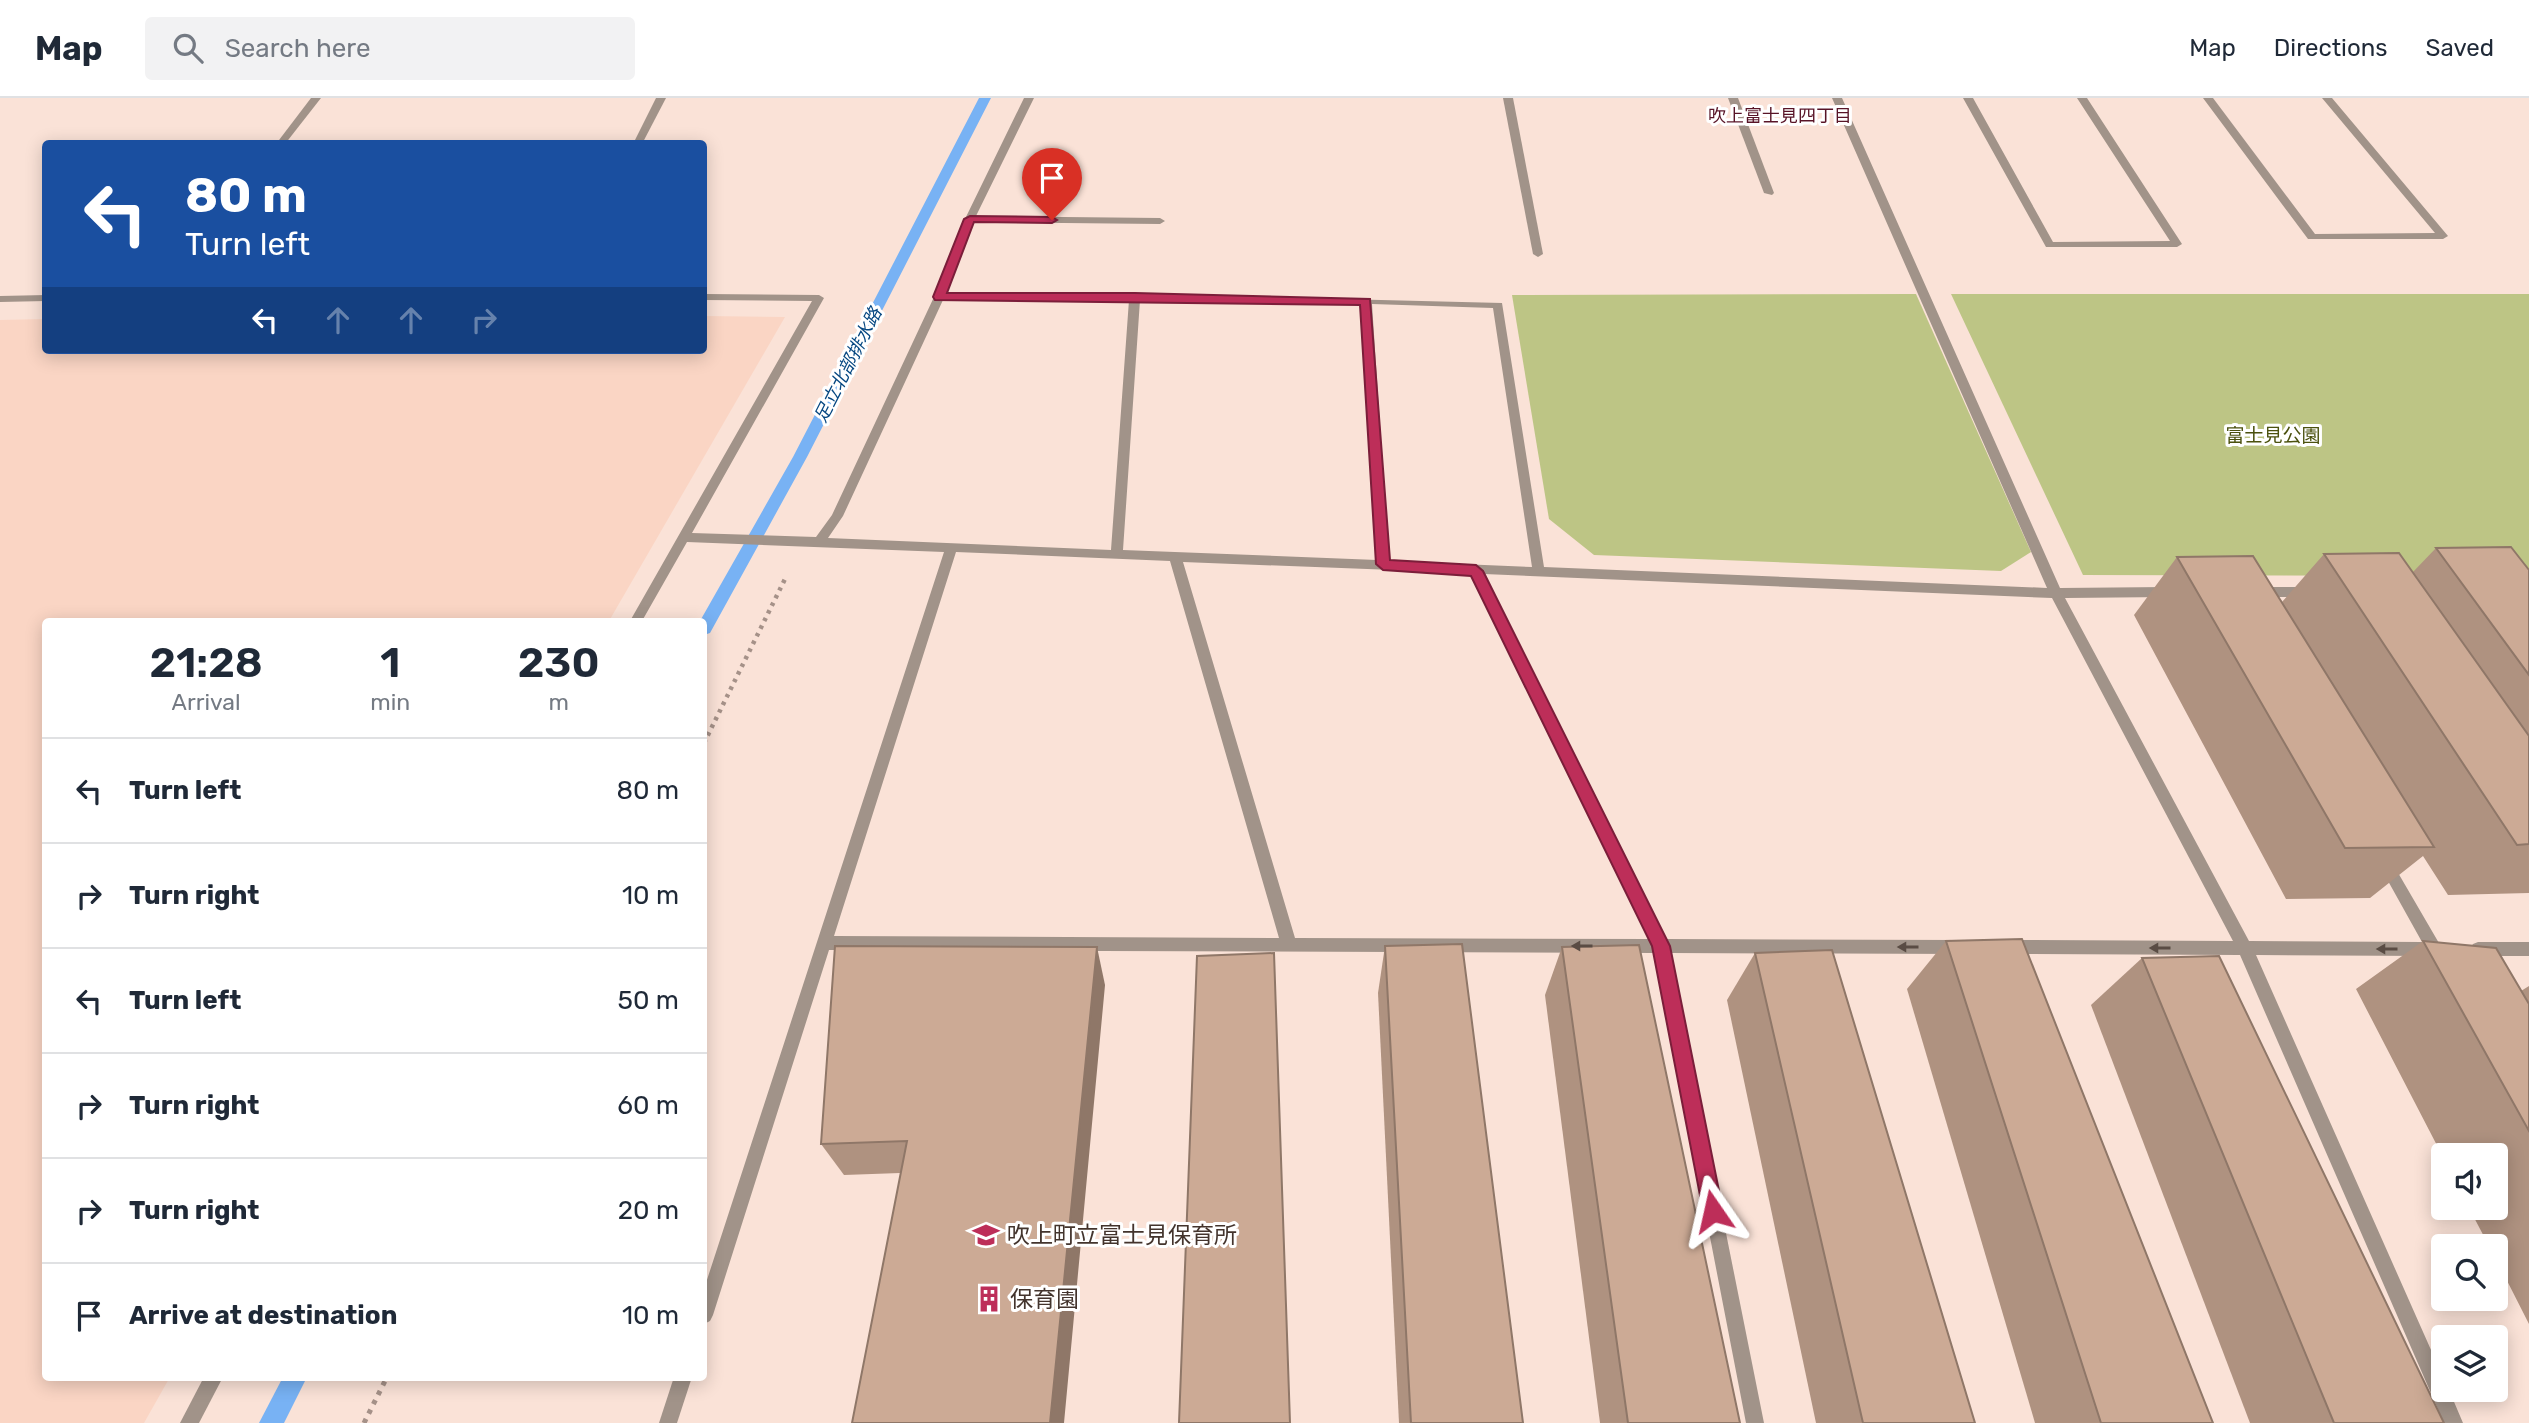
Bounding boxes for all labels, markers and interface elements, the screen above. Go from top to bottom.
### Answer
search box [145,17,635,80]
text: Map [35,29,103,68]
icon: search [169,29,207,67]
text: Search here [225,33,370,64]
text: Map [2189,34,2236,62]
text: Directions [2274,34,2387,62]
text: Saved [2425,34,2494,62]
district label: 吹上富士見四丁目 [1708,105,1852,127]
pin [1022,148,1082,220]
icon: arrive [1033,159,1071,197]
text: 80 m [185,166,307,224]
icon: left [70,168,161,259]
text: Turn left [185,225,310,263]
icon: left [246,301,284,339]
icon: ahead [319,301,357,339]
icon: ahead [392,301,430,339]
icon: right [465,301,503,339]
water label: 足立北部排水路 [810,302,887,426]
park label: 富士見公園 [2225,424,2321,447]
text: 21:28 [150,638,263,688]
text: 1 [380,638,400,688]
text: 230 [518,638,599,688]
text: Arrival [172,688,241,716]
text: min [370,688,410,716]
text: m [548,688,569,716]
icon: left [70,772,108,810]
text: Turn left [129,775,241,806]
text: 80 m [616,775,679,806]
icon: right [70,877,108,915]
text: Turn right [129,880,259,911]
text: 10 m [622,880,679,911]
one-way arrow [1571,940,1593,952]
one-way arrow [1897,941,1919,953]
one-way arrow [2149,942,2171,954]
one-way arrow [2376,943,2398,955]
icon: left [70,982,108,1020]
text: Turn left [129,985,241,1016]
text: 50 m [618,985,679,1016]
icon: right [70,1087,108,1125]
text: Turn right [129,1090,259,1121]
text: 60 m [617,1090,679,1121]
map controls [2431,1143,2508,1402]
button: sound [2431,1143,2508,1220]
position arrow [1676,1174,1750,1248]
icon: right [70,1192,108,1230]
text: Turn right [129,1195,259,1226]
text: 20 m [618,1195,679,1226]
school or university icon: 吹上町立富士見保育所 [971,1220,1001,1250]
place label: 吹上町立富士見保育所 [1007,1221,1237,1249]
button: search [2431,1234,2508,1311]
building icon: 保育園 [974,1284,1004,1314]
place label: 保育園 [1010,1285,1079,1313]
icon: arrive [70,1297,108,1335]
text: Arrive at destination [129,1300,397,1331]
text: 10 m [622,1300,679,1331]
button: layers [2431,1325,2508,1402]

